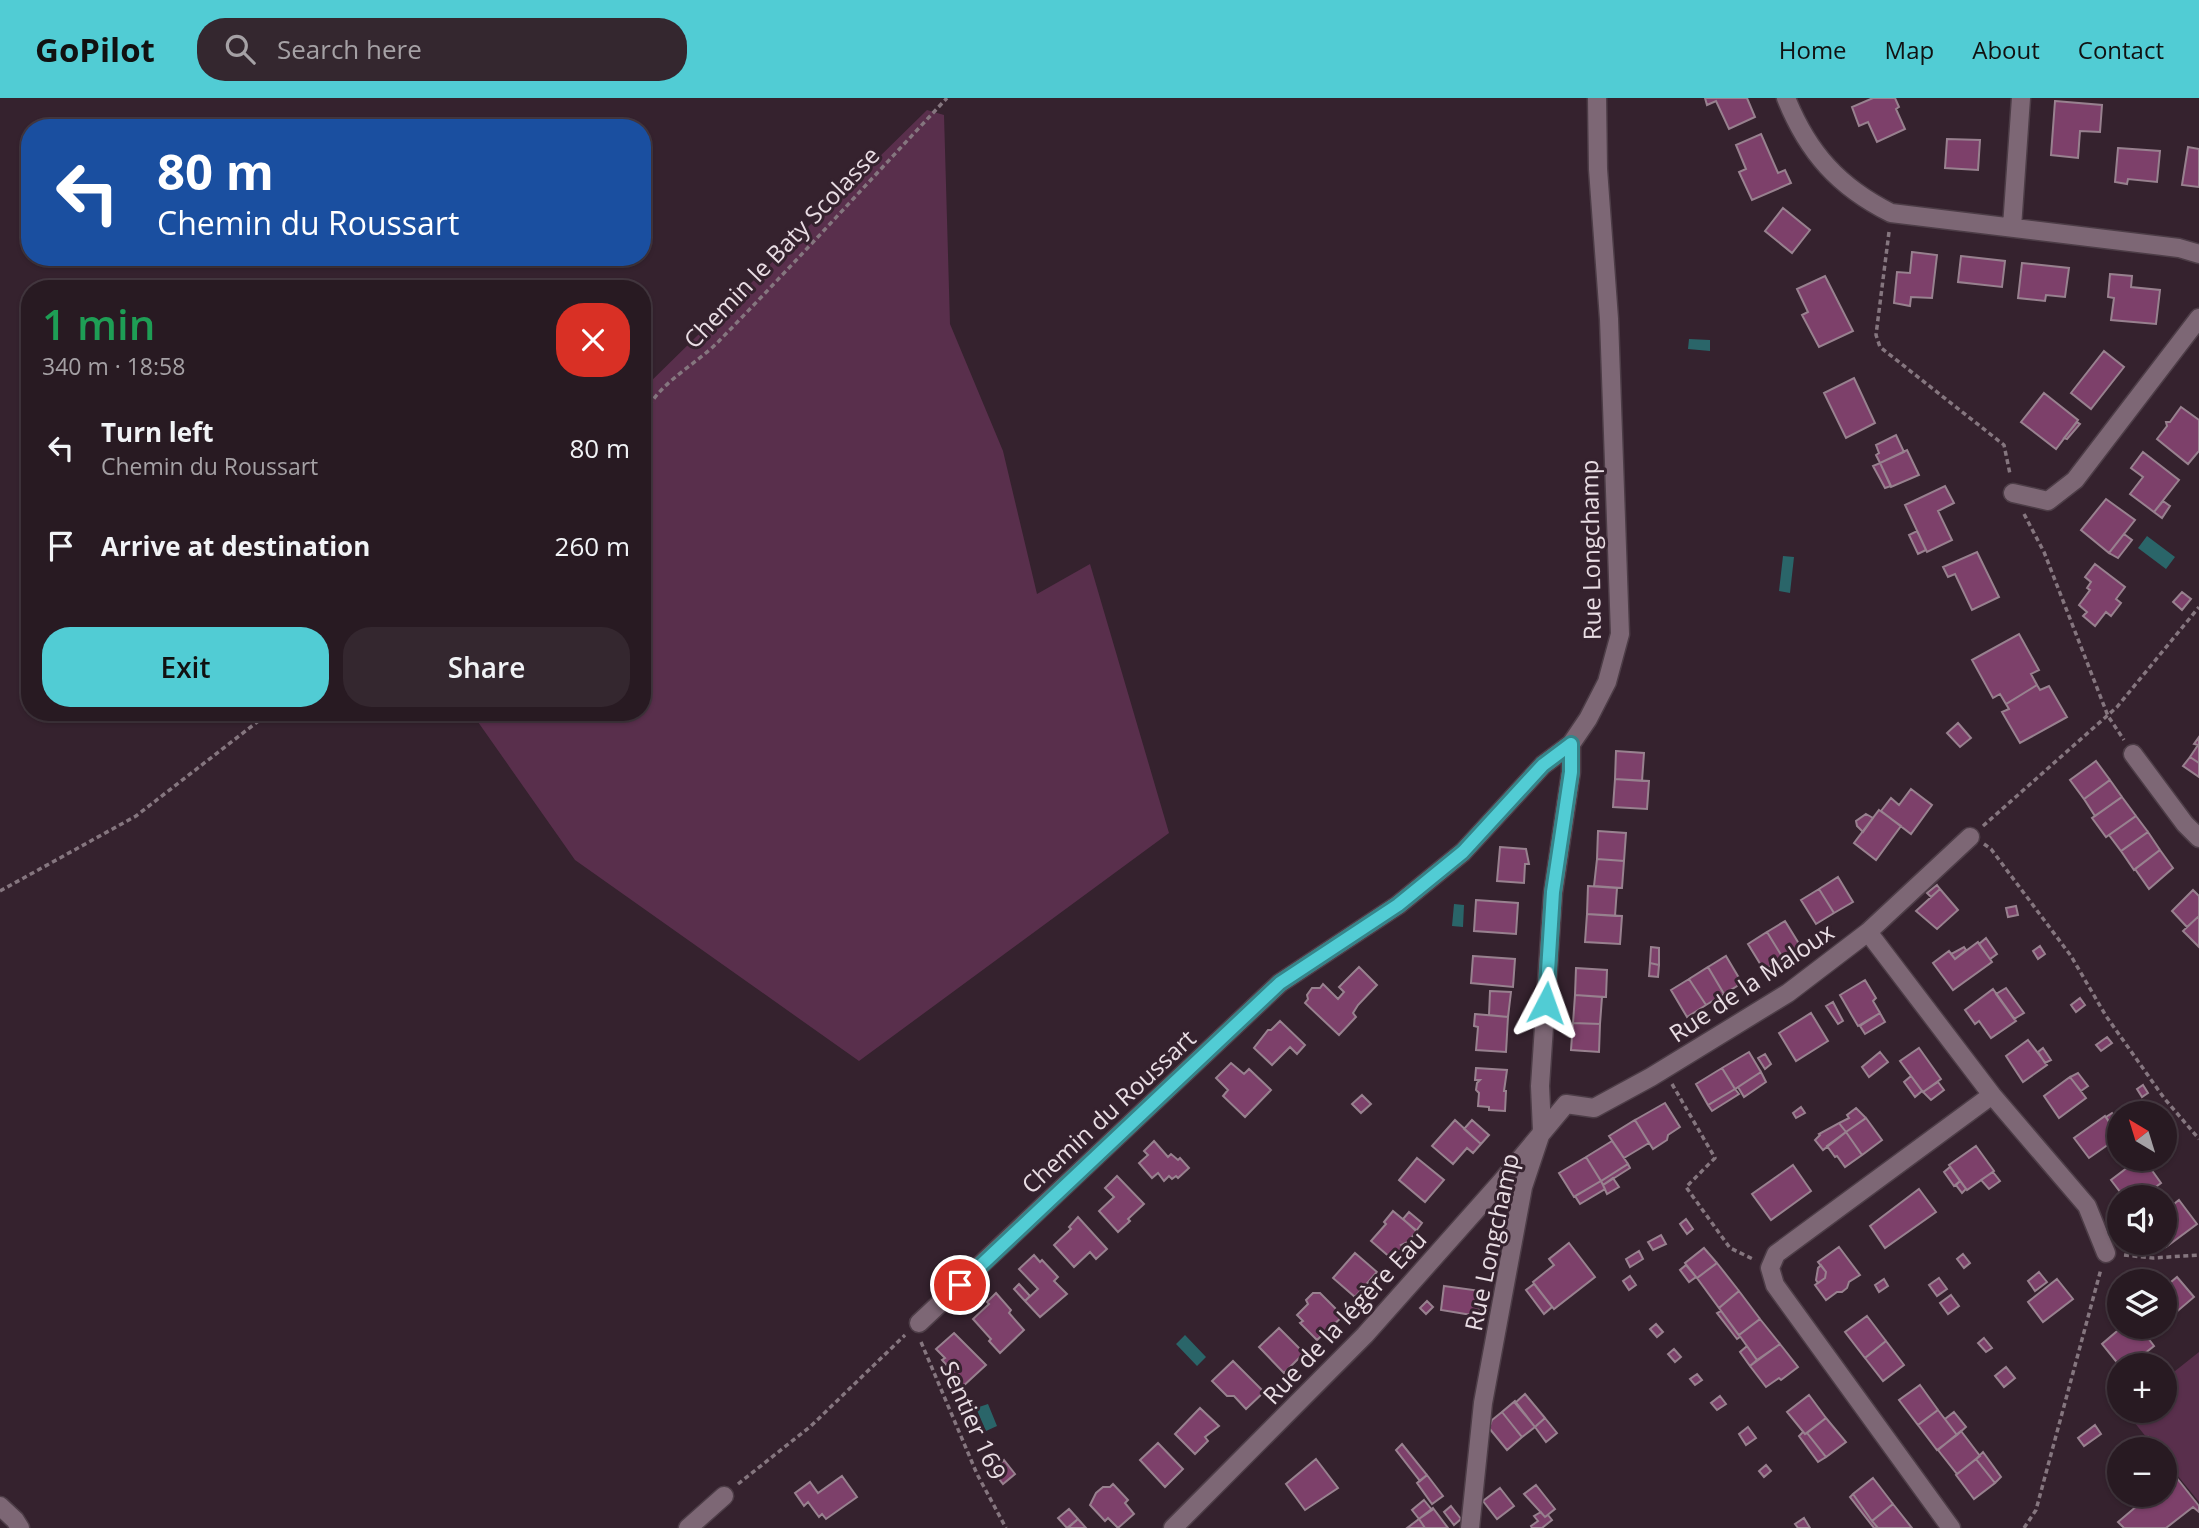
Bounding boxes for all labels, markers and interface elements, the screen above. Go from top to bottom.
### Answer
search box [197,18,687,81]
text: GoPilot [35,27,155,72]
icon: search [221,30,259,68]
text: Search here [277,31,422,67]
text: Home [1779,33,1847,66]
text: Map [1885,33,1934,66]
text: About [1972,33,2040,66]
text: Contact [2078,33,2164,66]
text: 80 m [157,138,274,204]
street label: Chemin le Baty Scolasse [676,139,886,355]
icon: left [42,147,133,238]
text: Chemin du Roussart [157,201,459,244]
text: 1 min [42,295,155,352]
button: close [556,303,630,377]
text: 340 m · 18:58 [42,350,185,382]
text: Turn left [101,414,213,450]
icon: left [42,429,80,467]
text: 80 m [569,430,630,466]
text: Chemin du Roussart [101,450,318,482]
street label: Rue Longchamp [1572,460,1608,640]
icon: arrive [42,527,80,565]
text: Arrive at destination [101,528,370,564]
text: 260 m [555,528,630,564]
button: Exit [42,627,329,707]
button: Share [343,627,630,707]
street label: Rue de la Maloux [1662,914,1840,1049]
position arrow [1509,966,1583,1040]
street label: Chemin du Roussart [1014,1022,1202,1200]
north arrow [2107,1101,2177,1171]
map controls [2107,1101,2177,1507]
street label: Rue Longchamp [1456,1150,1526,1334]
button: sound [2107,1185,2177,1255]
street label: Rue de la légère Eau [1255,1223,1433,1411]
pin [930,1255,990,1315]
icon: arrive [941,1266,979,1304]
button: layers [2107,1269,2177,1339]
button: + [2107,1353,2177,1423]
street label: Sentier 169 [933,1355,1015,1485]
button: − [2107,1437,2177,1507]

